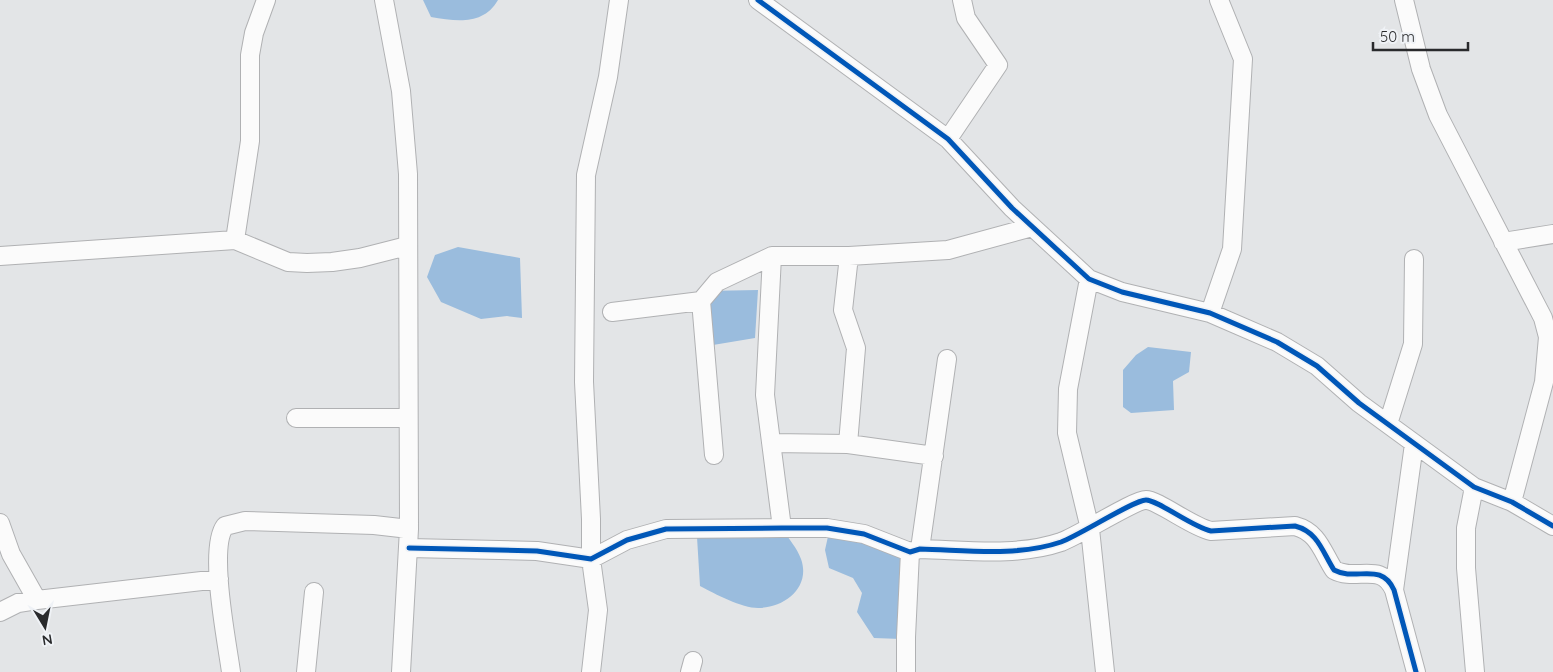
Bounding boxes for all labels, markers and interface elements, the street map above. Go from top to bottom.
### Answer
scale bar [1373,20,1468,52]
text: 50 m [1380,27,1415,46]
north arrow [20,602,70,652]
text: N [41,630,54,650]

